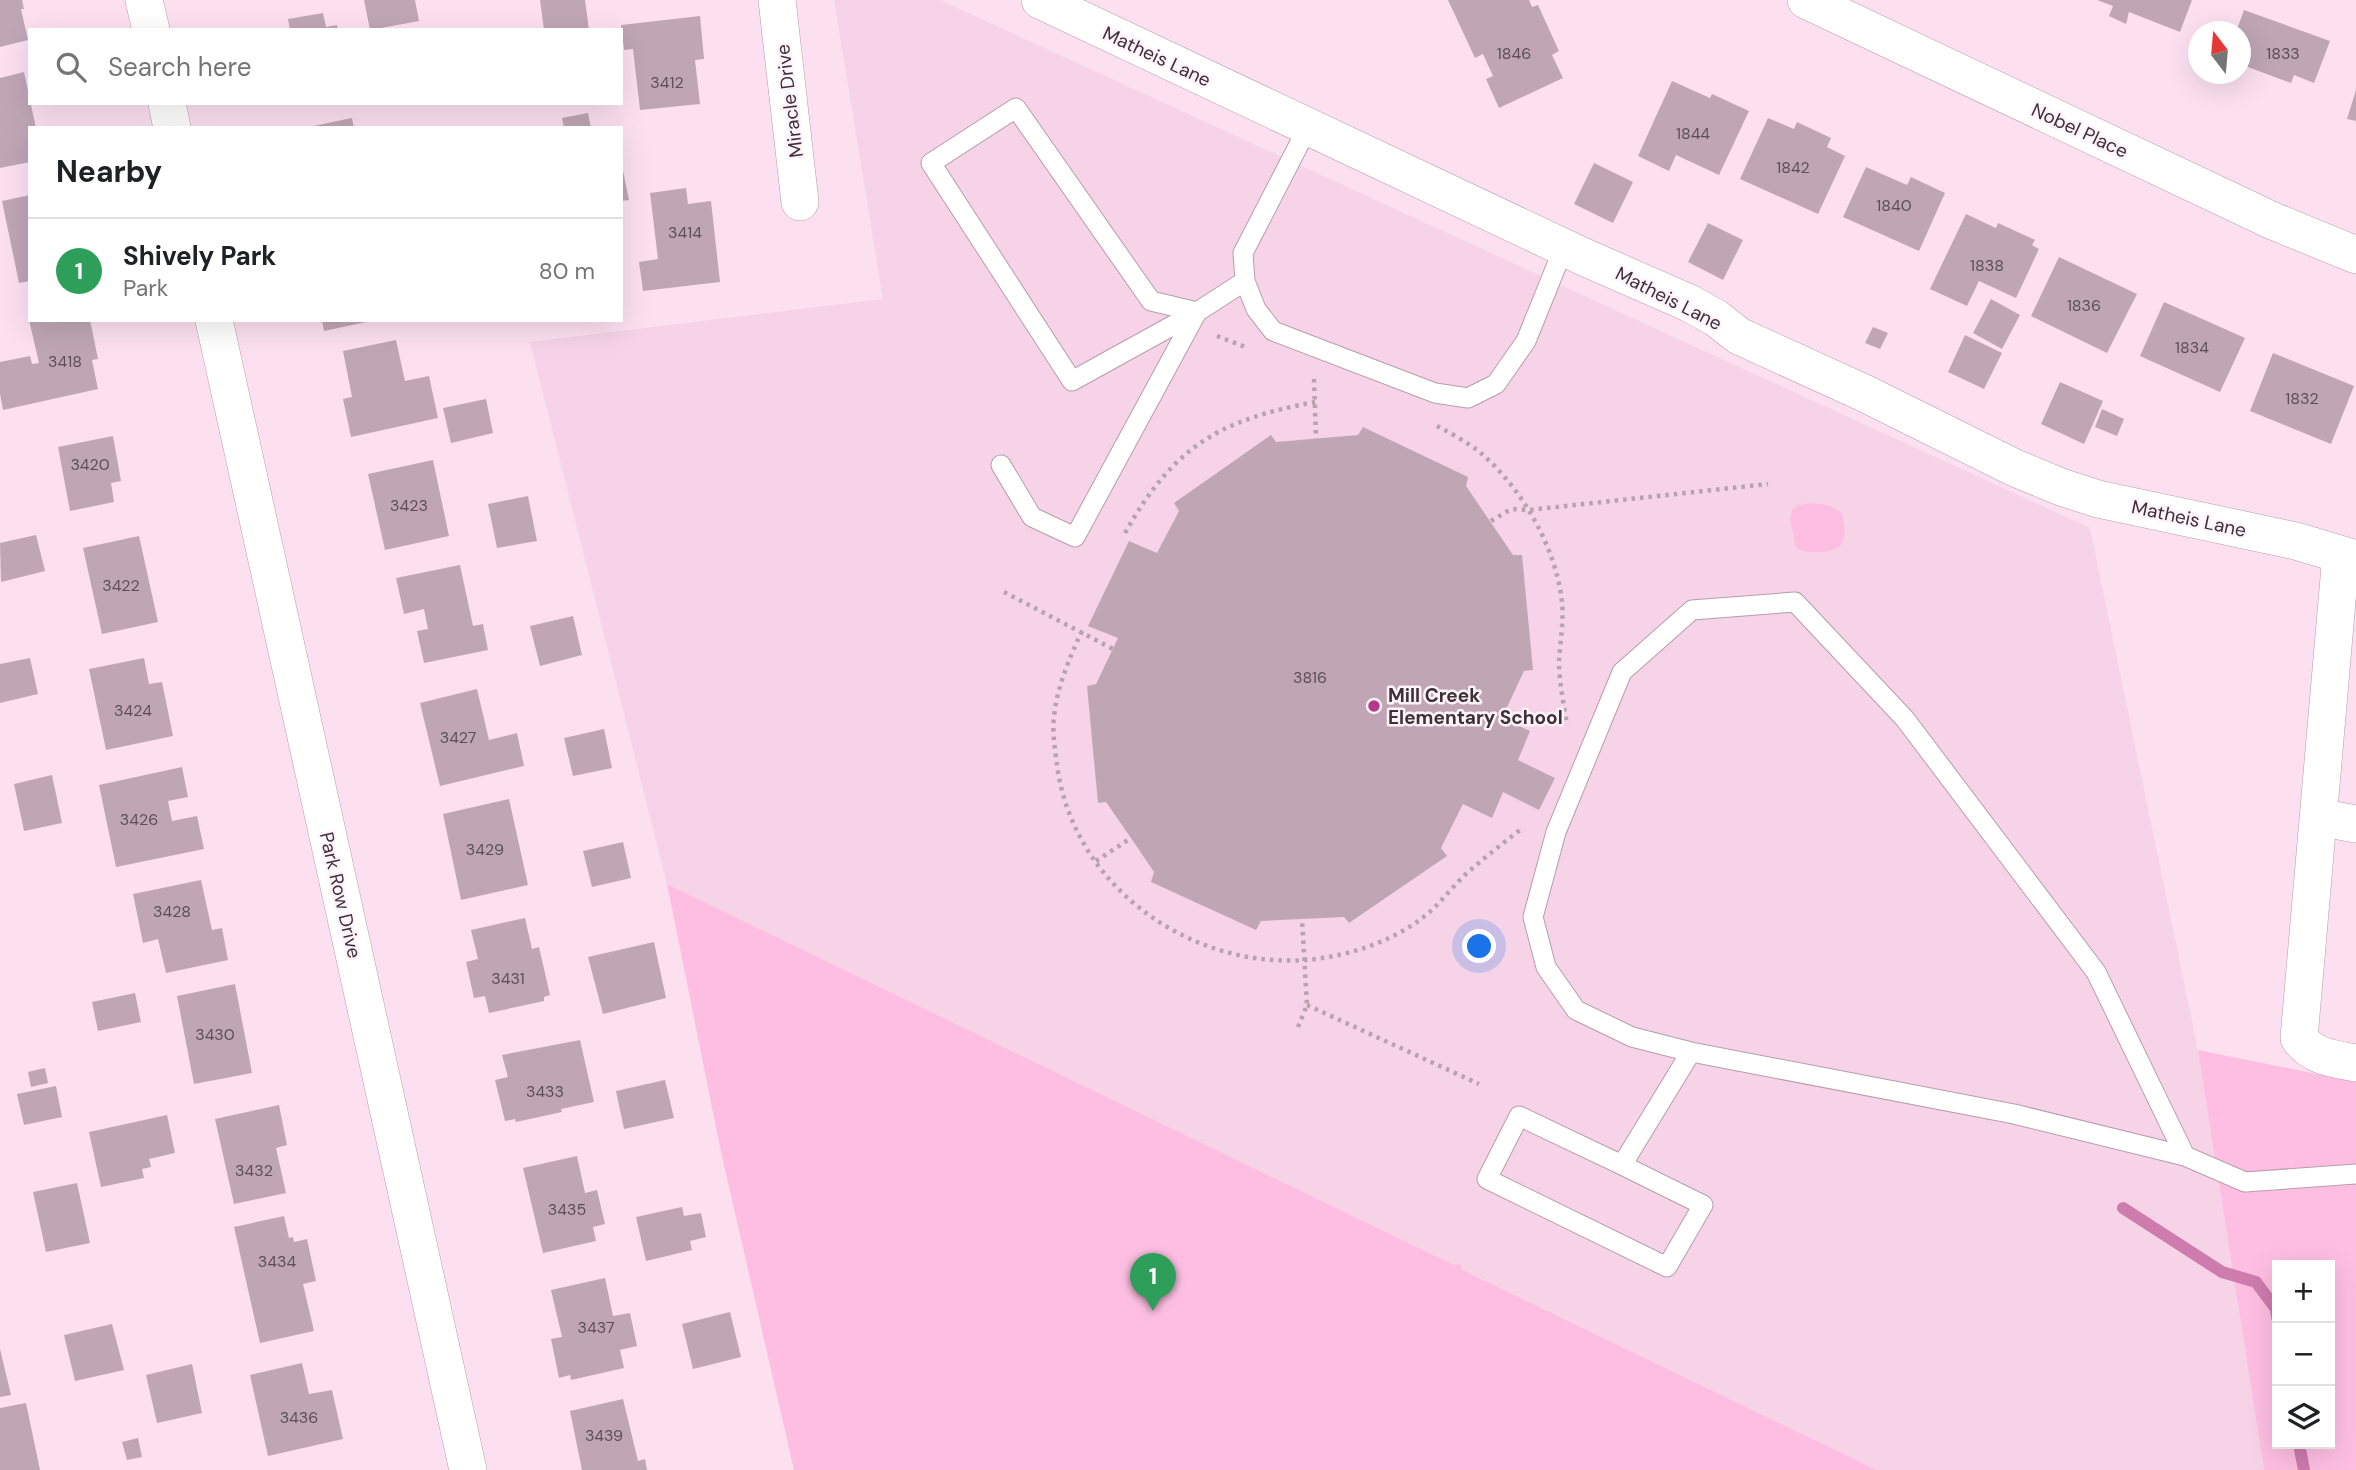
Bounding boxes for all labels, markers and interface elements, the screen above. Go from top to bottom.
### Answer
street label: Matheis Lane [1099,21,1215,92]
north arrow [2188,21,2251,84]
search box [28,28,623,105]
street label: Miracle Drive [770,43,809,159]
house number: 1846 [1497,43,1531,64]
house number: 1833 [2266,43,2300,64]
icon: search [52,48,90,86]
text: Search here [108,50,251,84]
house number: 3412 [650,72,684,93]
street label: Nobel Place [2028,97,2132,164]
house number: 1844 [1676,123,1710,144]
text: Nearby [56,152,162,191]
house number: 1842 [1776,157,1810,178]
house number: 1840 [1876,195,1912,216]
house number: 3414 [668,222,702,243]
text: Shively Park [123,239,276,273]
house number: 1838 [1970,255,2004,276]
text: 1 [75,256,83,286]
text: 80 m [539,256,595,286]
street label: Matheis Lane [1611,261,1726,336]
text: Park [123,273,168,303]
house number: 1836 [2067,295,2101,316]
house number: 1834 [2175,337,2209,358]
house number: 3418 [48,351,82,372]
house number: 1832 [2285,388,2319,409]
house number: 3420 [70,454,110,475]
street label: Matheis Lane [2129,494,2248,543]
house number: 3423 [390,495,428,516]
house number: 3422 [102,575,140,596]
house number: 3816 [1293,667,1327,688]
place label: Mill Creek Elementary School [1388,683,1563,730]
marker: Mill Creek Elementary School [1366,698,1382,714]
house number: 3424 [114,700,152,721]
house number: 3427 [440,727,476,748]
house number: 3426 [120,809,158,830]
street label: Park Row Drive [314,830,367,961]
house number: 3429 [466,839,504,860]
house number: 3428 [153,901,191,922]
your location [1462,929,1496,963]
house number: 3431 [491,968,525,989]
house number: 3430 [195,1024,235,1045]
house number: 3433 [526,1081,564,1102]
house number: 3432 [235,1160,273,1181]
house number: 3435 [548,1199,586,1220]
house number: 3434 [258,1251,296,1272]
pin: 1 [1130,1253,1176,1311]
map controls [2272,1260,2335,1449]
button: + [2272,1260,2335,1323]
house number: 3437 [578,1317,614,1338]
button: − [2272,1323,2335,1386]
button: layers [2272,1386,2335,1449]
house number: 3436 [280,1407,318,1428]
house number: 3439 [585,1425,623,1446]

